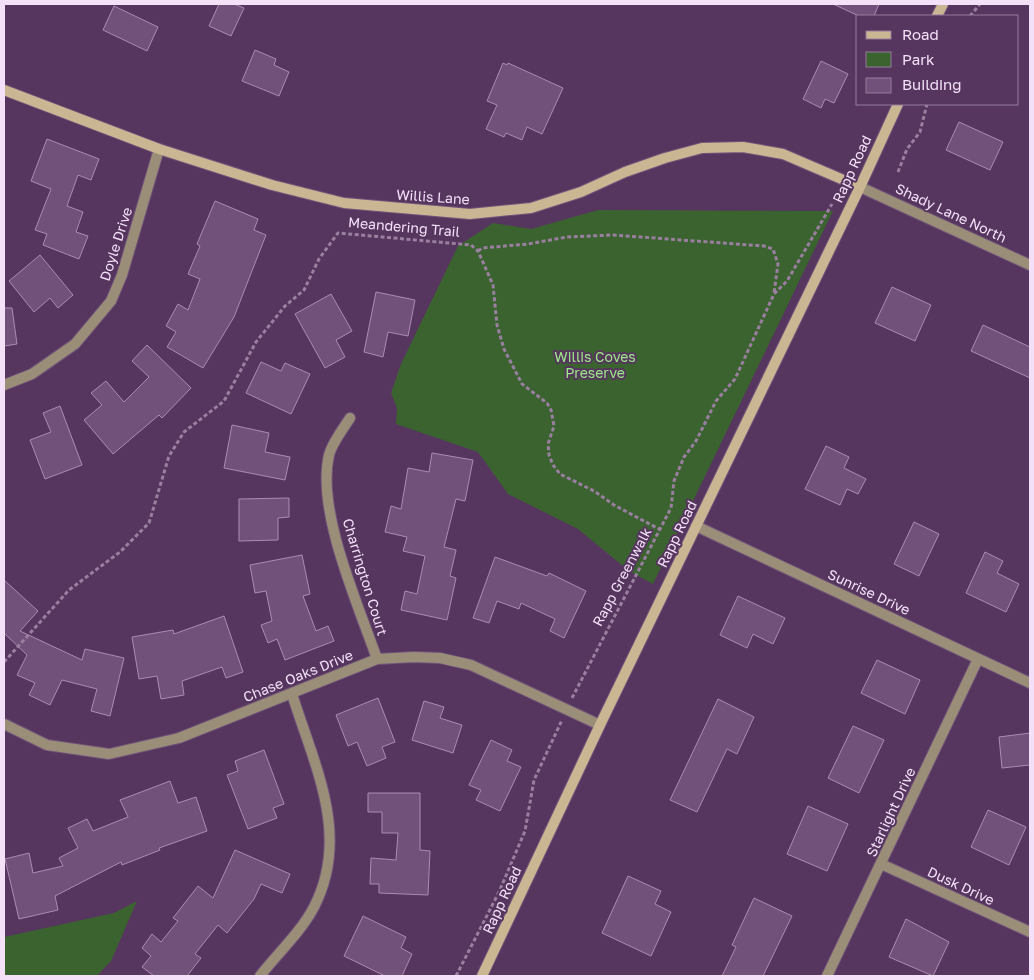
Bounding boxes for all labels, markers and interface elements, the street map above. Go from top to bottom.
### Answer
legend [856,15,1019,105]
text: Road [902,25,939,43]
text: Park [902,50,935,68]
text: Building [902,75,962,93]
street label: Rapp Road [829,132,875,205]
street label: Shady Lane North [893,179,1009,246]
street label: Willis Lane [396,185,470,208]
street label: Doyle Drive [96,205,135,283]
street label: Meandering Trail [347,213,461,240]
park label: Willis Coves Preserve [554,348,636,381]
street label: Rapp Road [653,498,700,570]
street label: Charrington Court [340,516,391,638]
street label: Rapp Greenwalk [588,524,655,629]
street label: Sunrise Drive [825,565,913,618]
street label: Chase Oaks Drive [240,646,355,705]
street label: Starlight Drive [862,764,919,859]
street label: Rapp Road [479,863,525,936]
street label: Dusk Drive [925,863,997,908]

